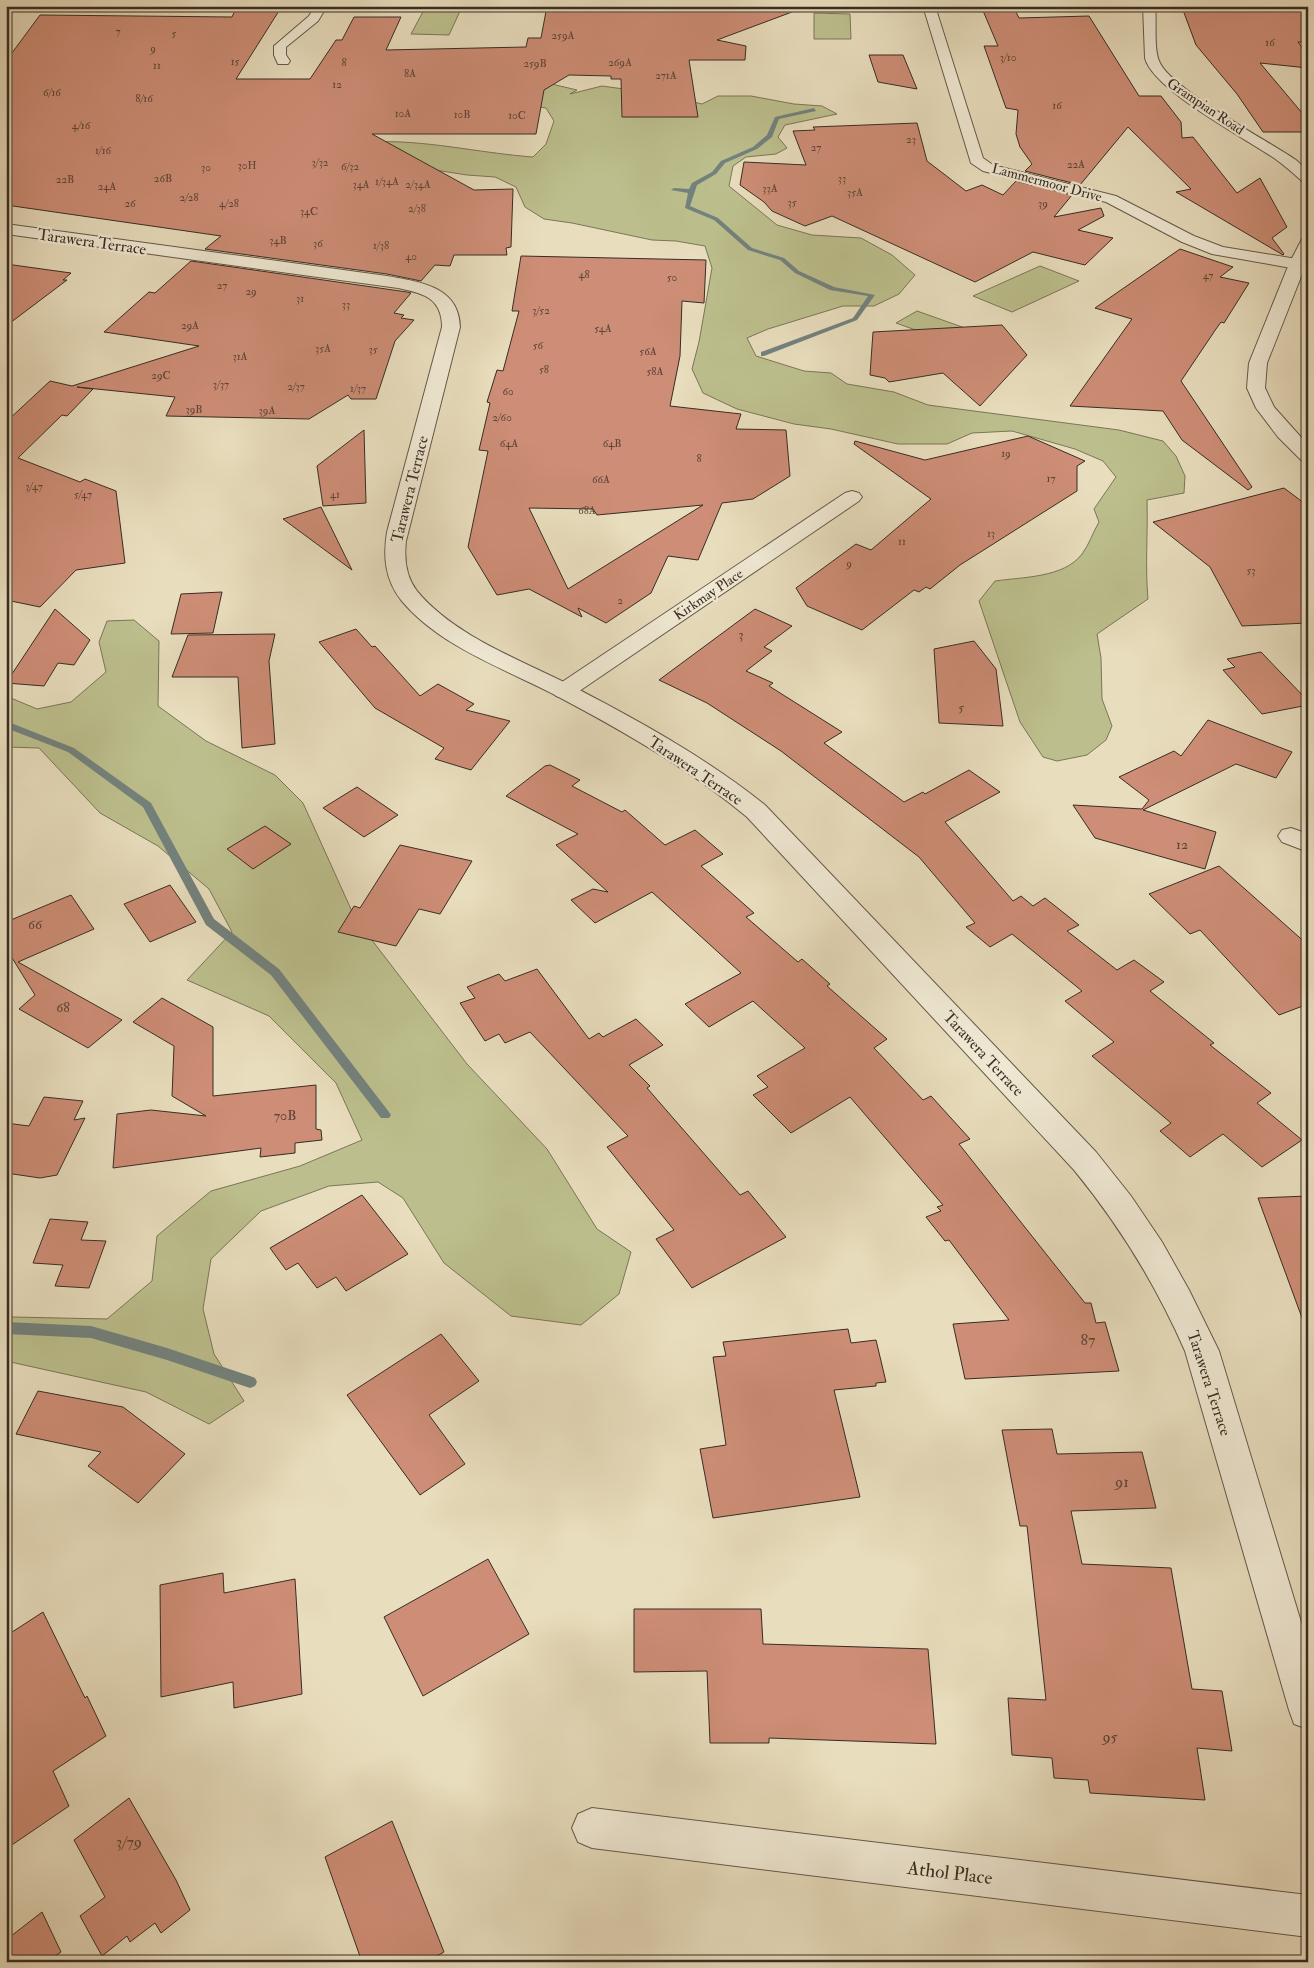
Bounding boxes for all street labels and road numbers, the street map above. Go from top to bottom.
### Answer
street label: Grampian Road [1163,74,1248,139]
street label: Lammermoor Drive [990,160,1104,205]
street label: Tarawera Terrace [36,224,148,260]
street label: Tarawera Terrace [387,433,433,545]
street label: Kirkmay Place [670,565,747,625]
street label: Tarawera Terrace [644,732,747,810]
street label: Tarawera Terrace [939,1007,1028,1101]
street label: Tarawera Terrace [1183,1328,1236,1439]
street label: Athol Place [905,1856,994,1890]

